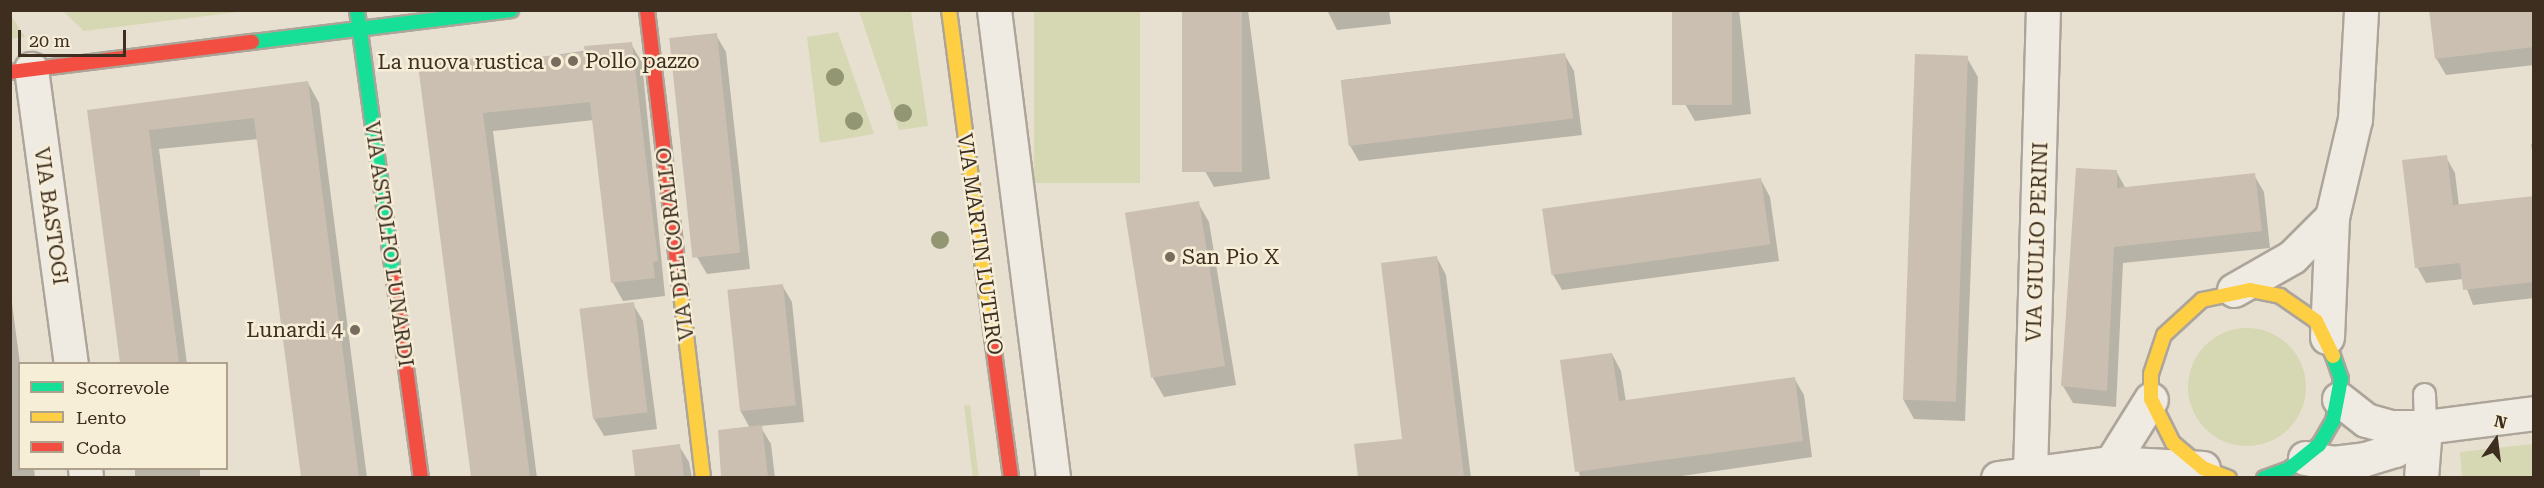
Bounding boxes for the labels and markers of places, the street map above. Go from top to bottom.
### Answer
place label: Pollo pazzo [585,48,700,74]
place label: La nuova rustica [377,49,544,75]
marker: Pollo pazzo [566,54,580,68]
marker: La nuova rustica [549,55,563,69]
place label: San Pio X [1182,244,1279,270]
marker: San Pio X [1163,250,1177,264]
place label: Lunardi 4 [246,317,343,343]
marker: Lunardi 4 [348,323,362,337]

